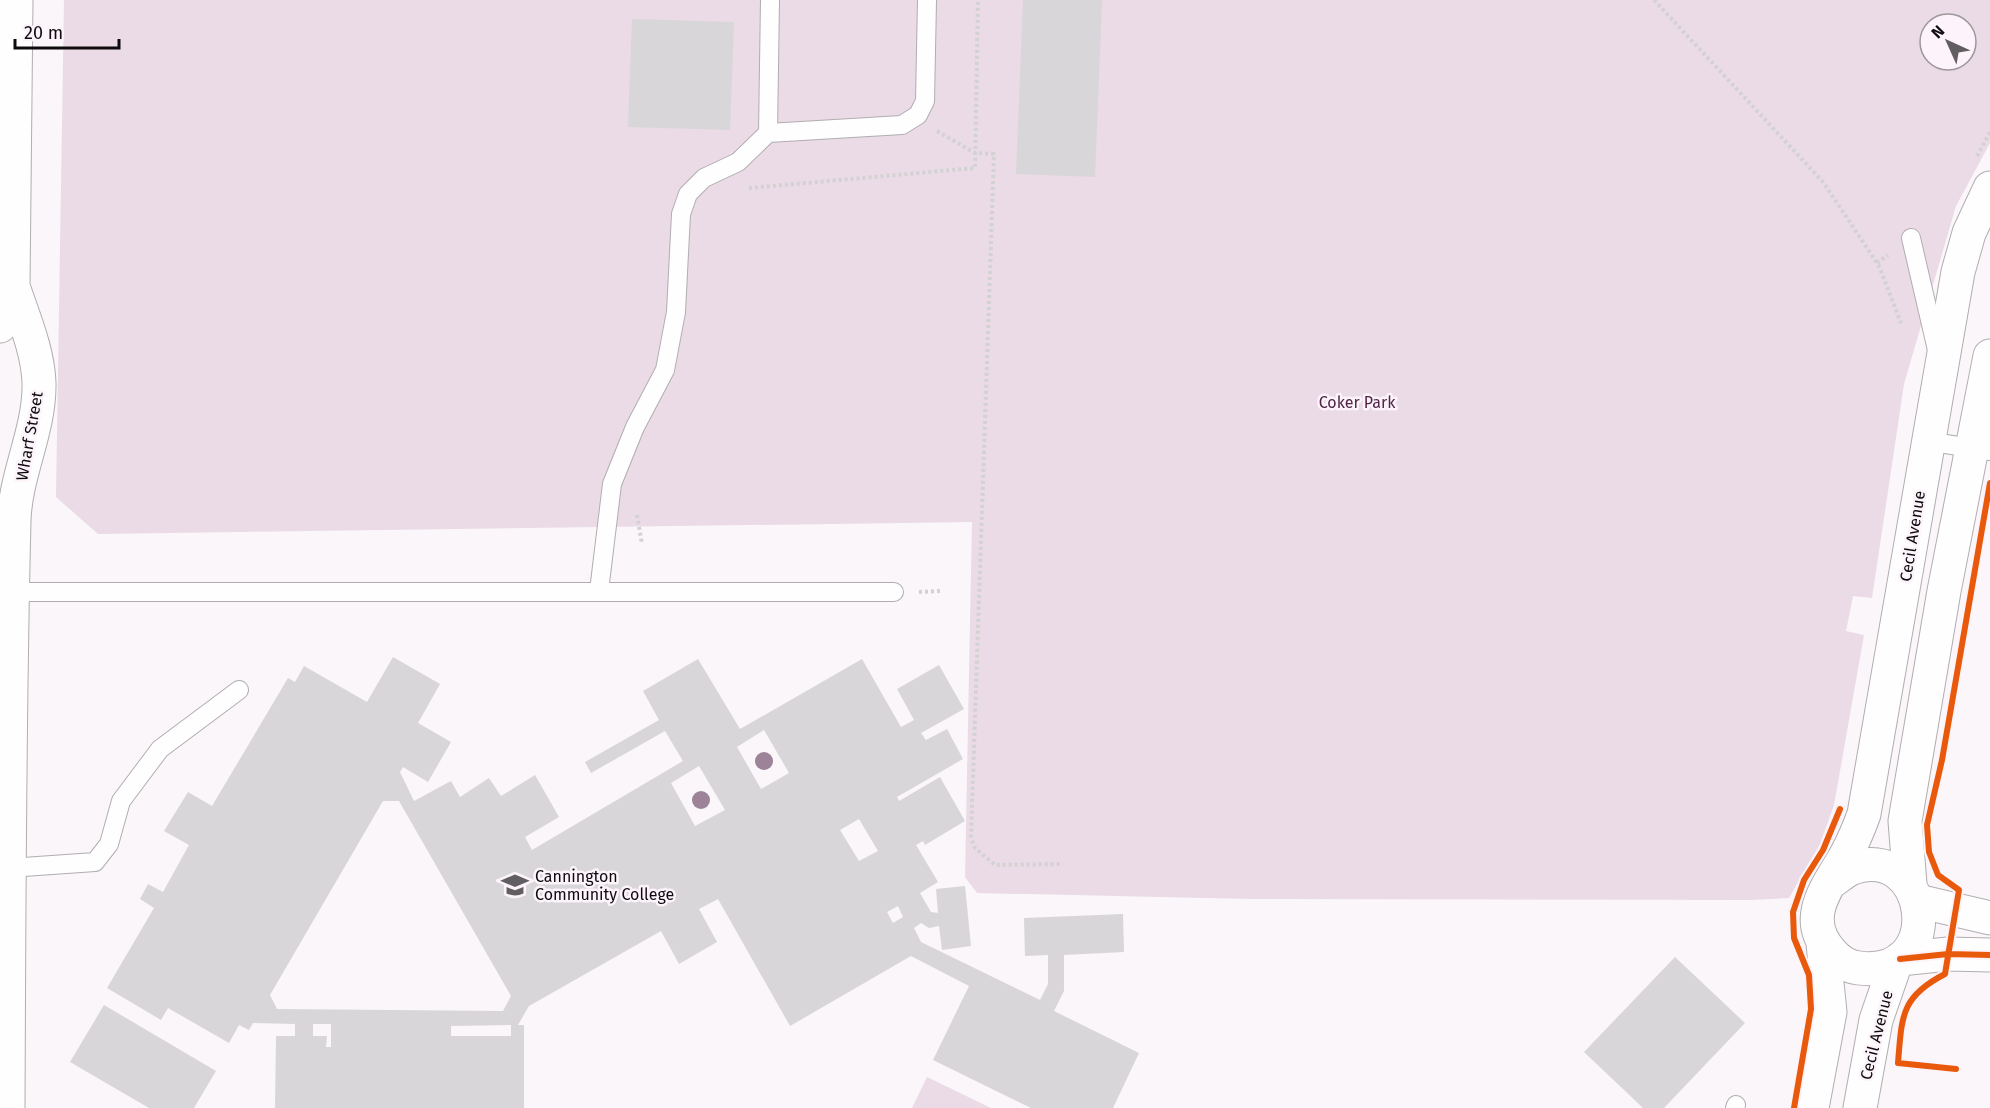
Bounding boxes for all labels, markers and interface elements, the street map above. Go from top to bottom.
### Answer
scale bar [15,12,118,50]
north arrow [1918,12,1978,72]
text: N [1927,21,1948,42]
text: 20 m [24,22,63,44]
street label: Wharf Street [12,390,47,482]
park label: Coker Park [1319,393,1396,412]
street label: Cecil Avenue [1896,489,1929,583]
place label: Cannington Community College [535,867,674,904]
school or university icon: Cannington Community College [500,870,530,900]
street label: Cecil Avenue [1856,988,1897,1082]

